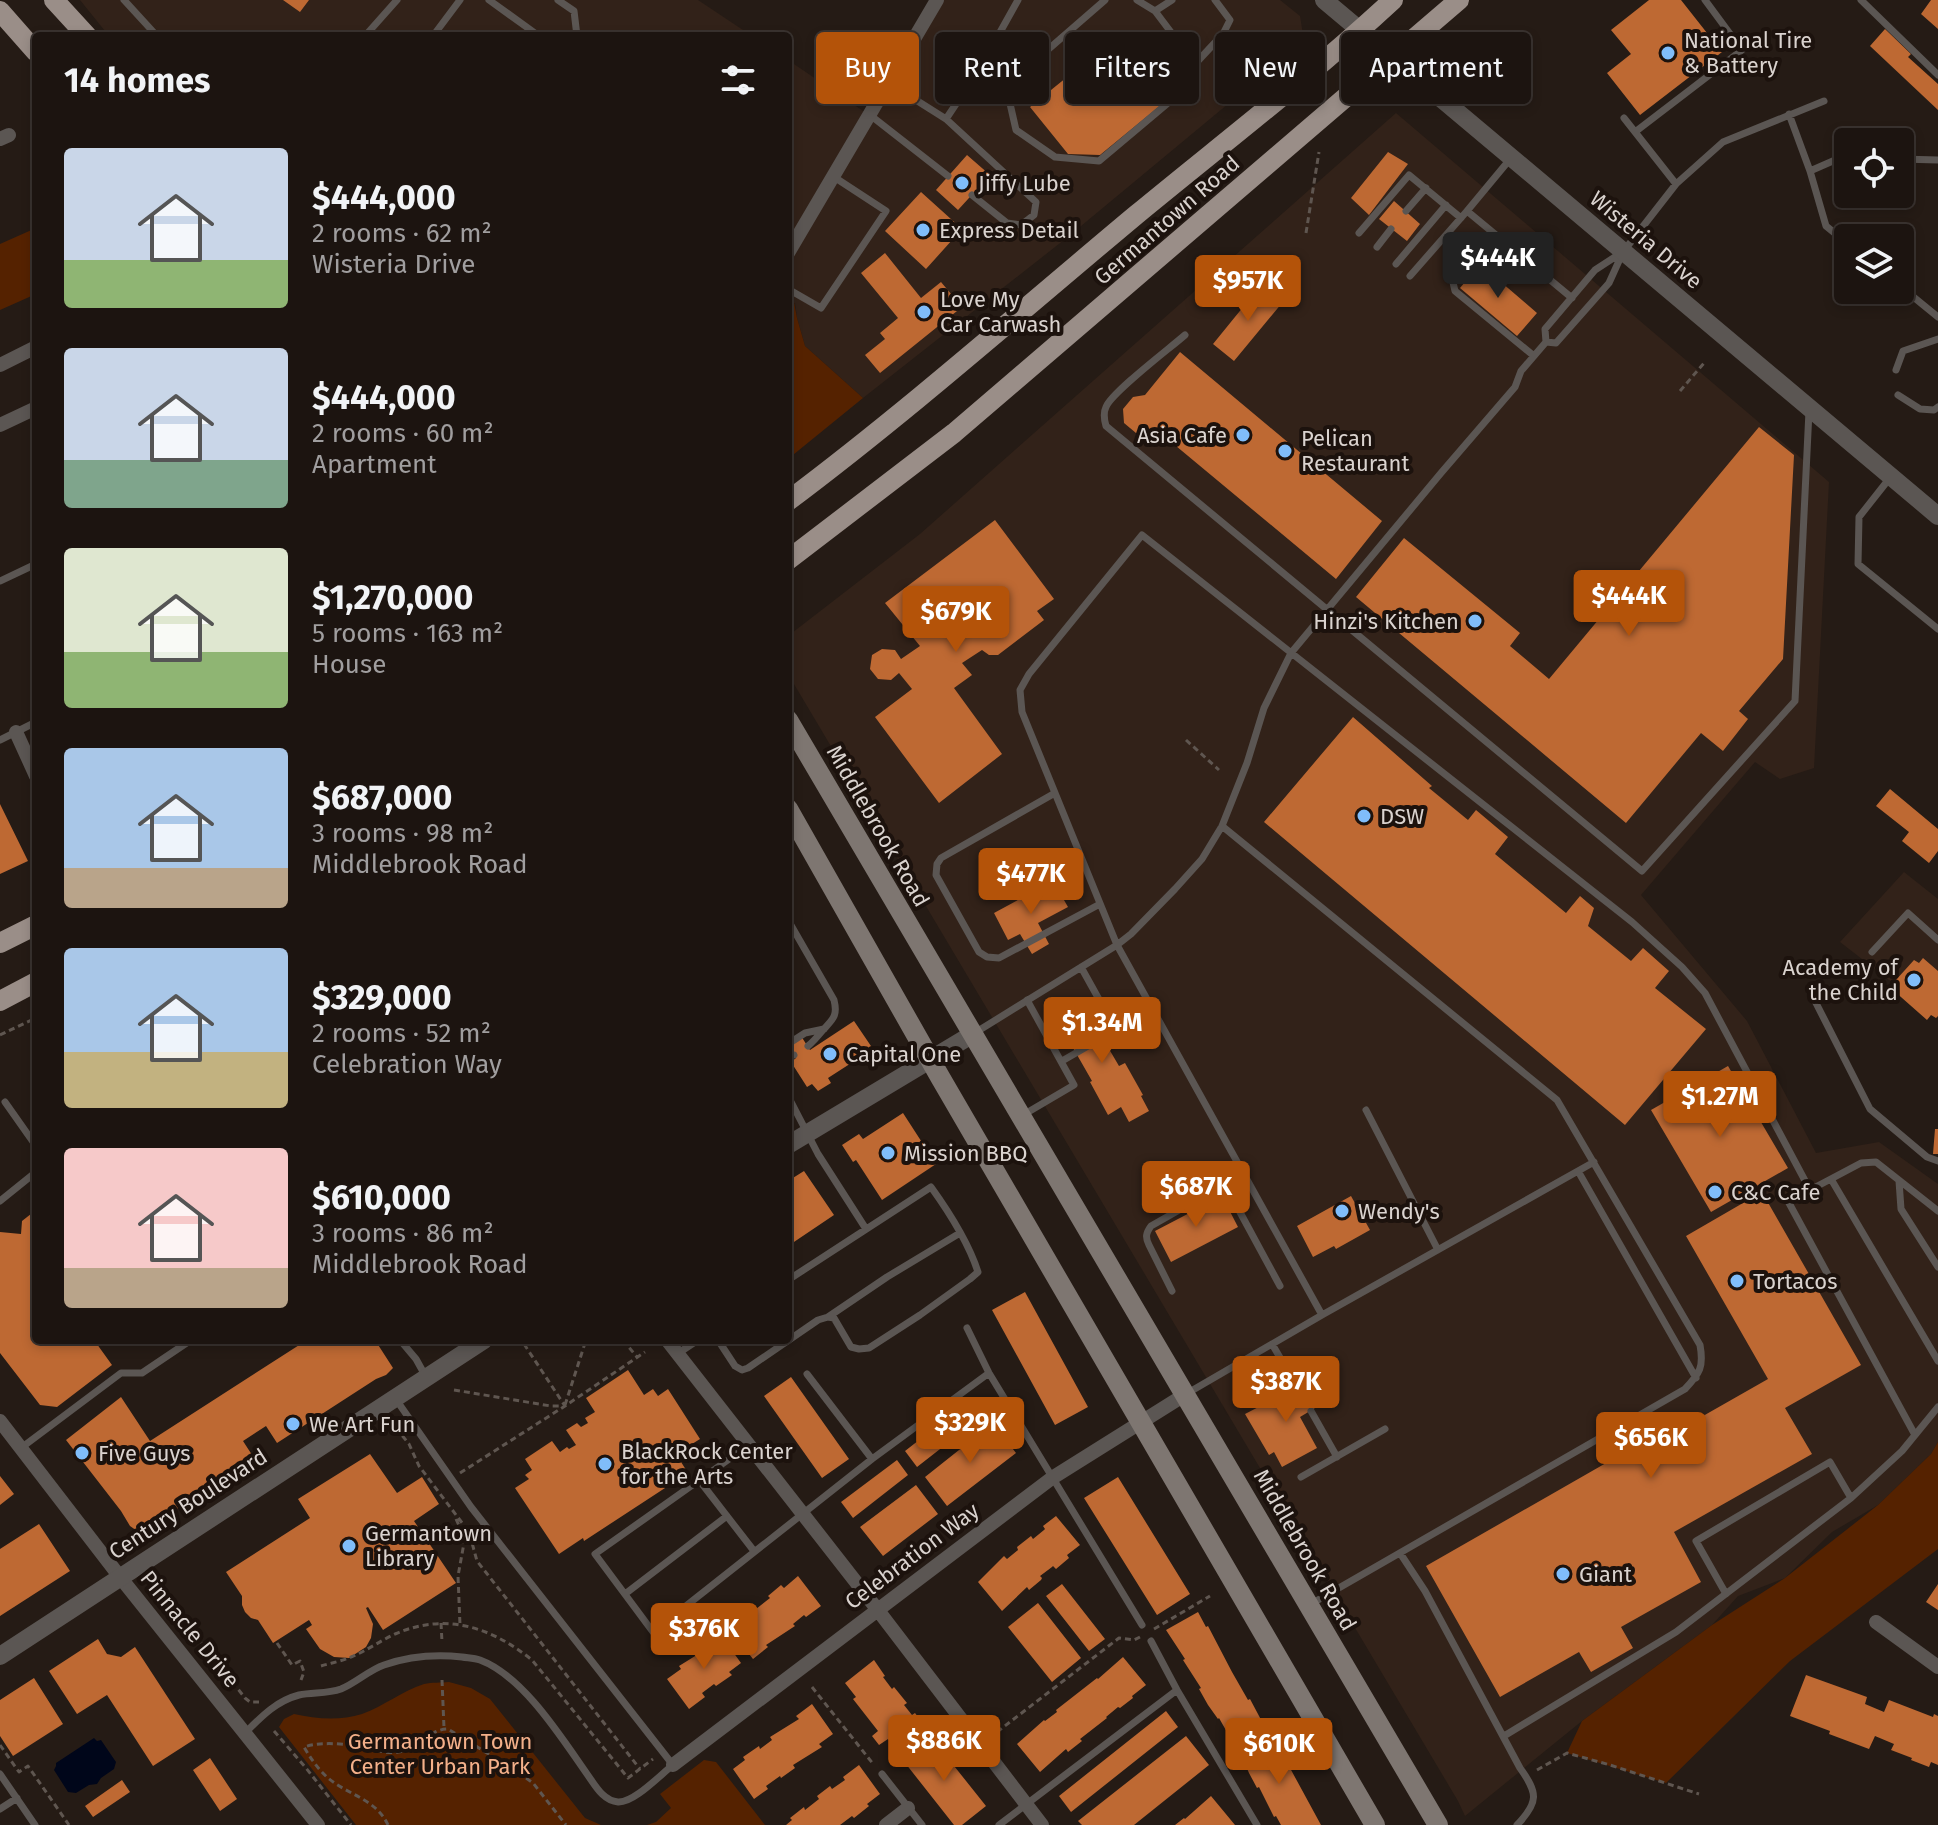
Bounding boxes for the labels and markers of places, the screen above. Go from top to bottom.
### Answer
place label: National Tire & Battery [1684,27,1812,79]
marker: National Tire & Battery [1659,44,1677,62]
place label: Jiffy Lube [978,170,1071,197]
marker: Jiffy Lube [953,174,971,192]
place label: Express Detail [939,217,1079,244]
marker: Express Detail [914,221,932,239]
pin: $444K [1442,232,1554,300]
pin: $957K [1192,255,1304,323]
place label: Love My Car Carwash [940,286,1061,338]
marker: Love My Car Carwash [915,303,933,321]
place label: Asia Cafe [1137,422,1227,449]
place label: Pelican Restaurant [1301,425,1409,477]
marker: Asia Cafe [1234,426,1252,444]
marker: Pelican Restaurant [1276,442,1294,460]
pin: $444K [1573,570,1685,638]
pin: $679K [900,586,1012,654]
place label: Hinzi's Kitchen [1313,608,1459,635]
marker: Hinzi's Kitchen [1466,612,1484,630]
place label: DSW [1380,803,1424,830]
marker: DSW [1355,807,1373,825]
pin: $477K [975,848,1087,916]
place label: Academy of the Child [1782,954,1900,1006]
marker: Academy of the Child [1905,971,1923,989]
pin: $1.34M [1037,997,1167,1065]
place label: Capital One [846,1041,961,1068]
marker: Capital One [821,1045,839,1063]
pin: $1.27M [1655,1071,1785,1139]
place label: Mission BBQ [904,1140,1027,1167]
marker: Mission BBQ [879,1144,897,1162]
pin: $687K [1140,1161,1252,1229]
place label: C&C Cafe [1731,1179,1820,1206]
marker: C&C Cafe [1706,1183,1724,1201]
place label: Wendy's [1358,1198,1440,1225]
marker: Wendy's [1333,1202,1351,1220]
place label: Tortacos [1753,1268,1837,1295]
marker: Tortacos [1728,1272,1746,1290]
pin: $387K [1230,1356,1342,1424]
pin: $329K [914,1397,1026,1465]
place label: We Art Fun [309,1411,415,1438]
pin: $656K [1595,1412,1707,1480]
marker: We Art Fun [284,1415,302,1433]
place label: BlackRock Center for the Arts [621,1438,793,1490]
place label: Five Guys [98,1440,190,1467]
marker: Five Guys [73,1444,91,1462]
marker: BlackRock Center for the Arts [596,1455,614,1473]
place label: Germantown Library [365,1520,492,1572]
marker: Germantown Library [340,1537,358,1555]
place label: Giant [1579,1561,1632,1588]
marker: Giant [1554,1565,1572,1583]
pin: $376K [648,1603,760,1671]
pin: $886K [888,1715,1000,1783]
pin: $610K [1223,1718,1335,1786]

